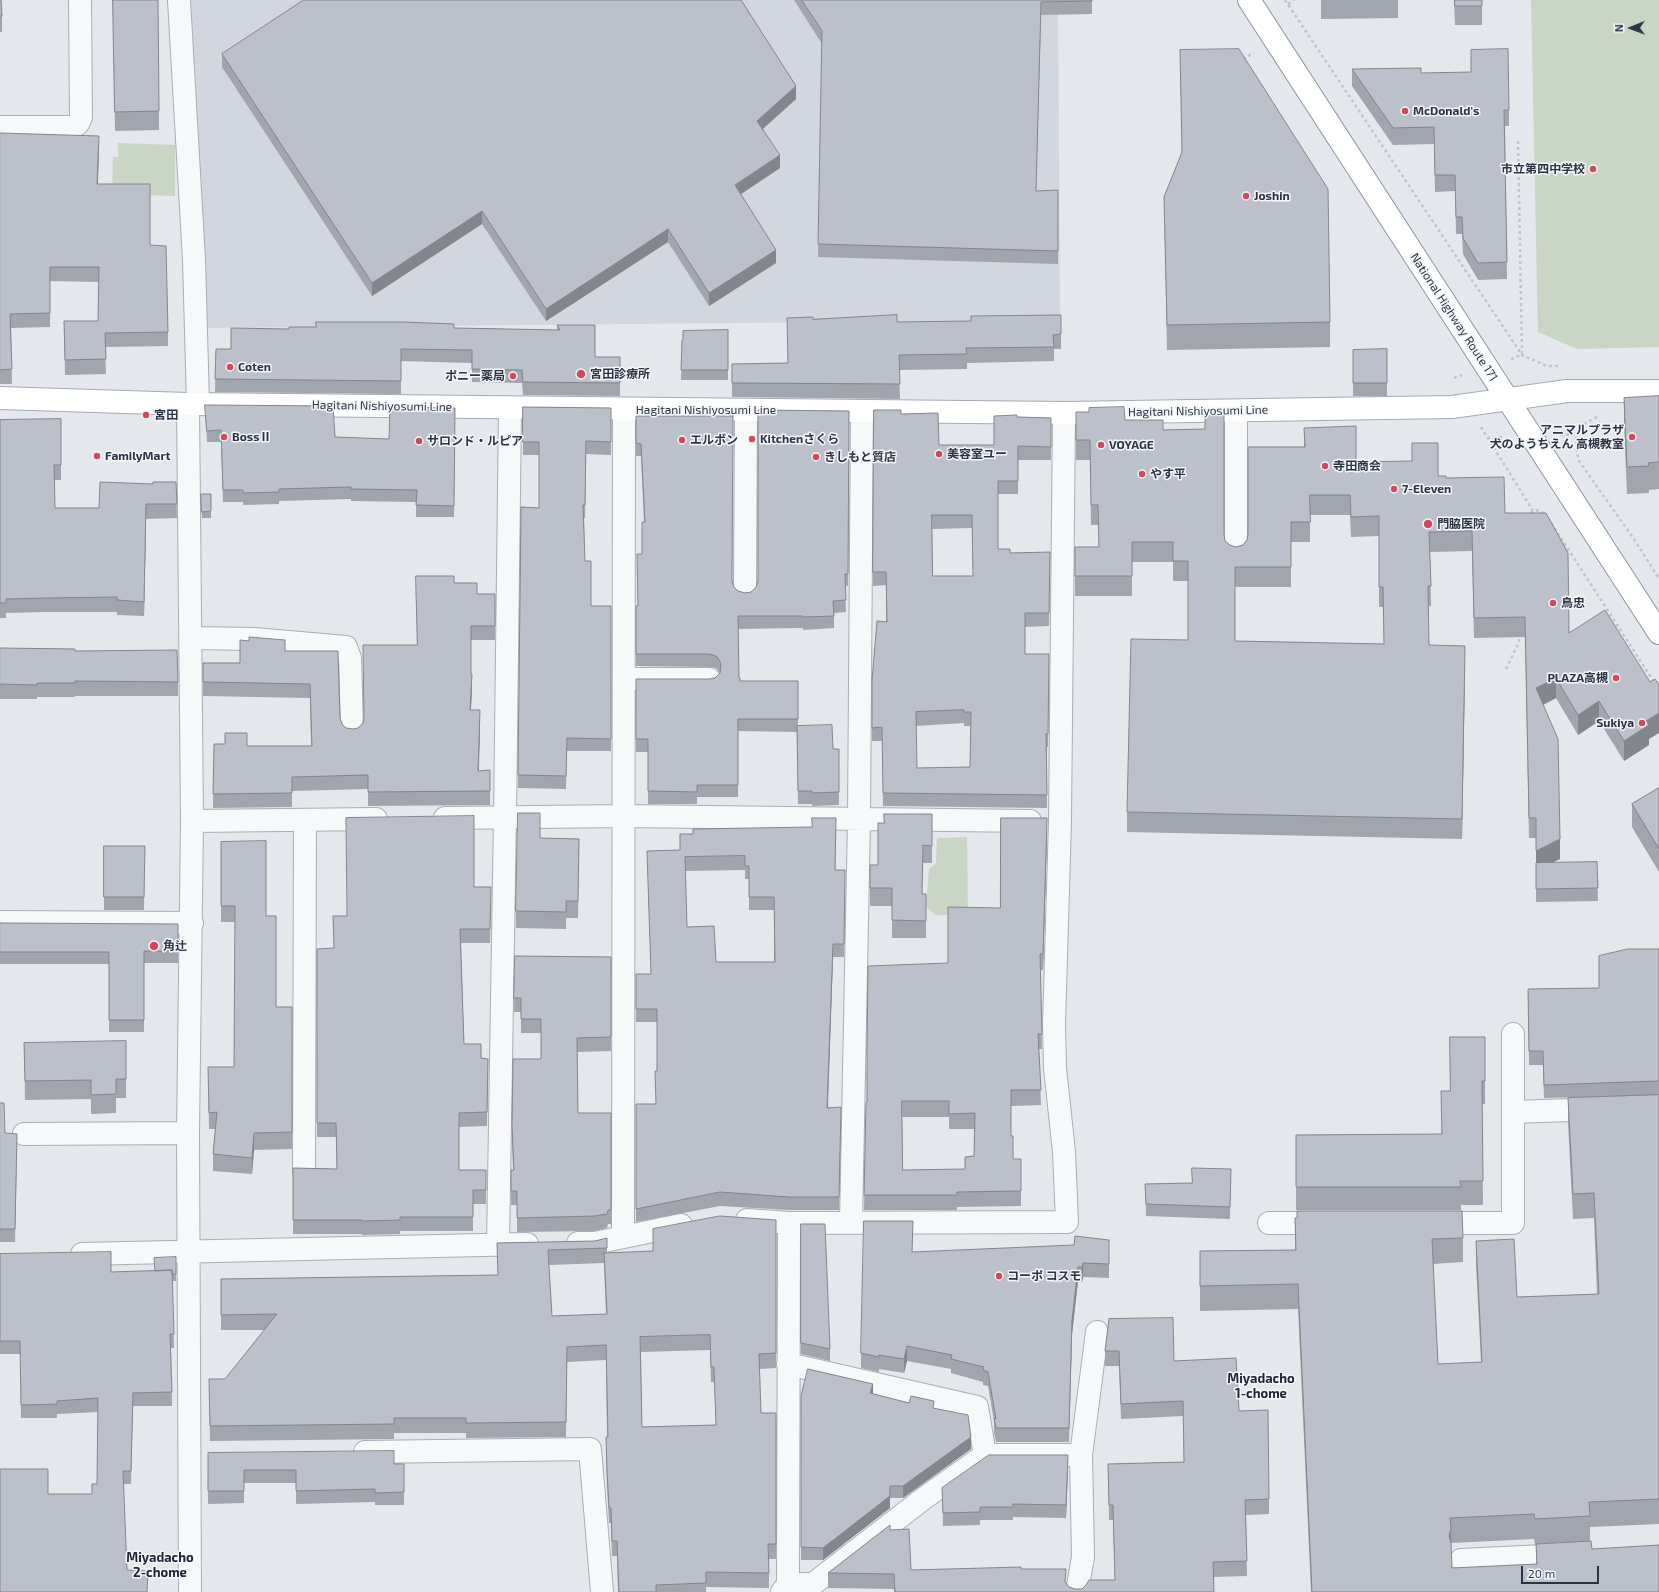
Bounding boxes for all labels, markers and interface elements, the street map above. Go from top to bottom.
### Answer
north arrow [1611,8,1651,48]
text: N [1612,24,1625,32]
place label: McDonald's [1413,104,1479,118]
marker: McDonald's [1400,106,1410,116]
place label: 市立第四中学校 [1501,162,1585,176]
marker: 市立第四中学校 [1588,164,1598,174]
place label: Joshin [1254,189,1290,203]
marker: Joshin [1241,191,1251,201]
street label: National Highway Route 171 [1407,250,1501,384]
place label: Coten [238,360,271,374]
marker: Coten [225,362,235,372]
place label: 宮田診療所 [590,367,650,381]
marker: 宮田診療所 [575,368,587,380]
place label: ポニー薬局 [445,369,505,383]
marker: ポニー薬局 [508,371,518,381]
street label: Hagitani Nishiyosumi Line [312,398,452,414]
street label: Hagitani Nishiyosumi Line [636,403,776,417]
street label: Hagitani Nishiyosumi Line [1128,403,1268,419]
place label: 宮田 [154,408,178,422]
marker: 宮田 [141,410,151,420]
place label: アニマルプラザ 犬のようちえん 高槻教室 [1489,423,1624,451]
place label: BossⅡ [232,430,272,444]
marker: BossⅡ [219,432,229,442]
place label: Kitchenさくら [760,432,839,446]
marker: アニマルプラザ 犬のようちえん 高槻教室 [1627,432,1637,442]
place label: エルボン [690,433,738,447]
place label: サロンド・ルピア [427,434,523,448]
marker: Kitchenさくら [747,434,757,444]
marker: エルボン [677,435,687,445]
marker: サロンド・ルピア [414,436,424,446]
place label: VOYAGE [1109,438,1154,452]
marker: VOYAGE [1096,440,1106,450]
place label: 美容室ユー [947,447,1007,461]
place label: FamilyMart [105,449,170,463]
marker: 美容室ユー [934,449,944,459]
place label: きしもと質店 [824,450,896,464]
marker: FamilyMart [92,451,102,461]
marker: きしもと質店 [811,452,821,462]
place label: 寺田商会 [1333,459,1381,473]
marker: 寺田商会 [1320,461,1330,471]
place label: やす平 [1150,467,1186,481]
marker: やす平 [1137,469,1147,479]
place label: 7-Eleven [1402,482,1451,496]
marker: 7-Eleven [1389,484,1399,494]
place label: 門脇医院 [1437,517,1485,531]
marker: 門脇医院 [1422,518,1434,530]
place label: 鳥忠 [1561,596,1585,610]
marker: 鳥忠 [1548,598,1558,608]
place label: PLAZA高槻 [1547,671,1608,685]
marker: PLAZA高槻 [1611,673,1621,683]
place label: Sukiya [1596,716,1634,730]
marker: Sukiya [1637,718,1647,728]
place label: 角辻 [163,939,187,953]
marker: 角辻 [148,940,160,952]
place label: コーポ コスモ [1007,1269,1082,1283]
marker: コーポ コスモ [994,1271,1004,1281]
district label: Miyadacho 1-chome [1227,1371,1295,1402]
district label: Miyadacho 2-chome [126,1550,194,1581]
scale bar [1523,1558,1601,1584]
text: 20 m [1528,1566,1555,1580]

